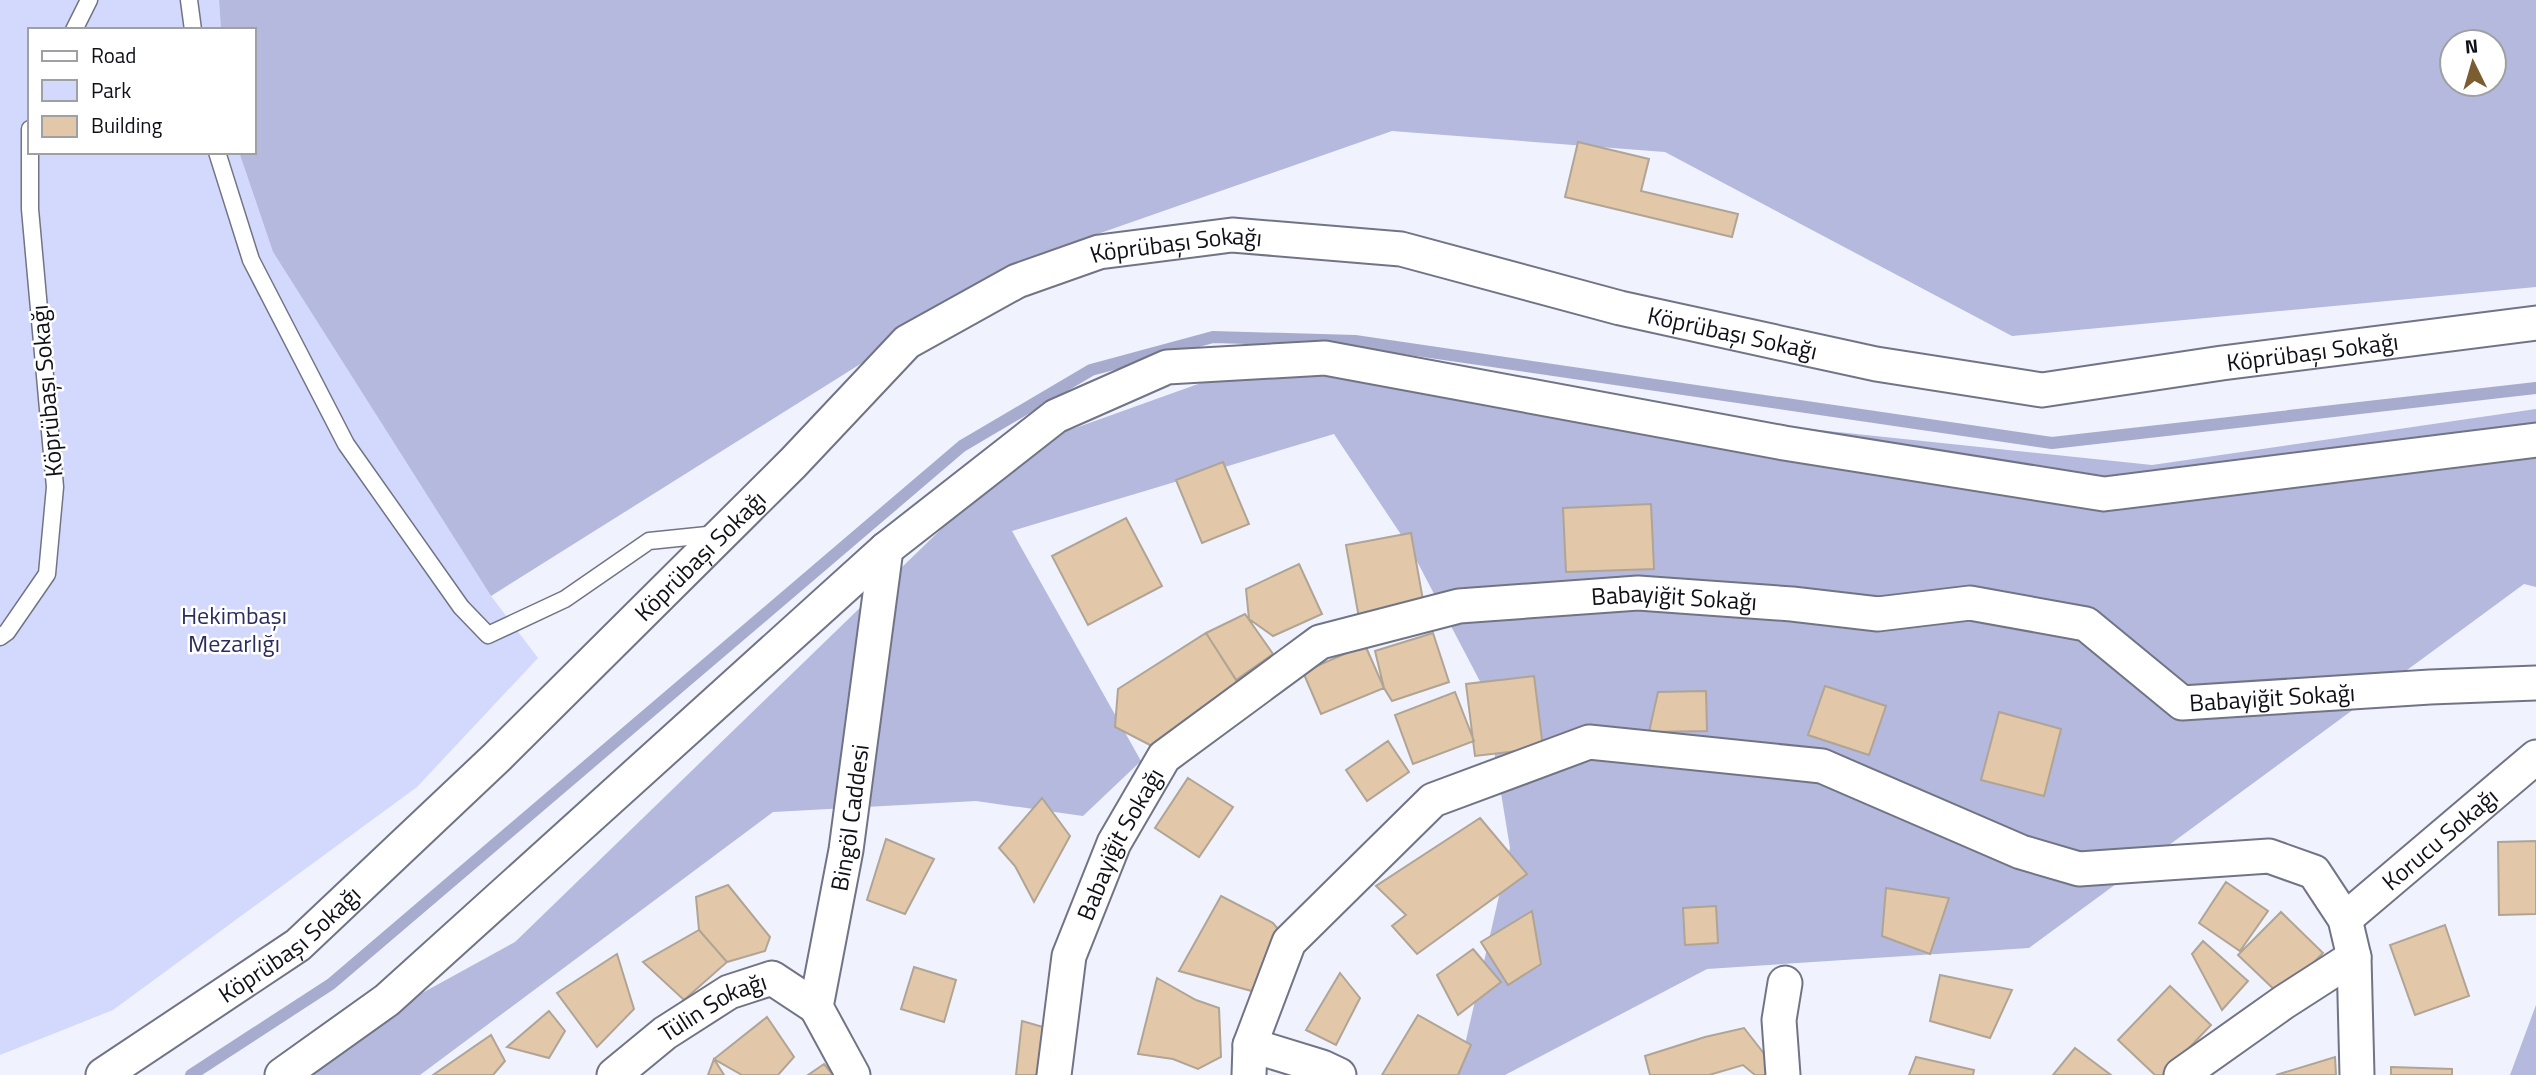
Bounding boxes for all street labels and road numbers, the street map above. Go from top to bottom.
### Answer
street label: Köprübaşı Sokağı [1085,217,1263,272]
street label: Köprübaşı Sokağı [1644,297,1821,369]
street label: Köprübaşı Sokağı [21,303,71,479]
street label: Köprübaşı Sokağı [2224,323,2400,380]
street label: Köprübaşı Sokağı [626,482,774,629]
street label: Babayiğit Sokağı [1590,575,1758,619]
street label: Babayiğit Sokağı [2188,674,2356,721]
street label: Bingöl Caddesi [821,742,878,894]
street label: Babayiğit Sokağı [1067,761,1172,926]
street label: Korucu Sokağı [2374,779,2505,899]
street label: Köprübaşı Sokağı [211,877,369,1011]
street label: Tülin Sokağı [651,963,771,1051]

